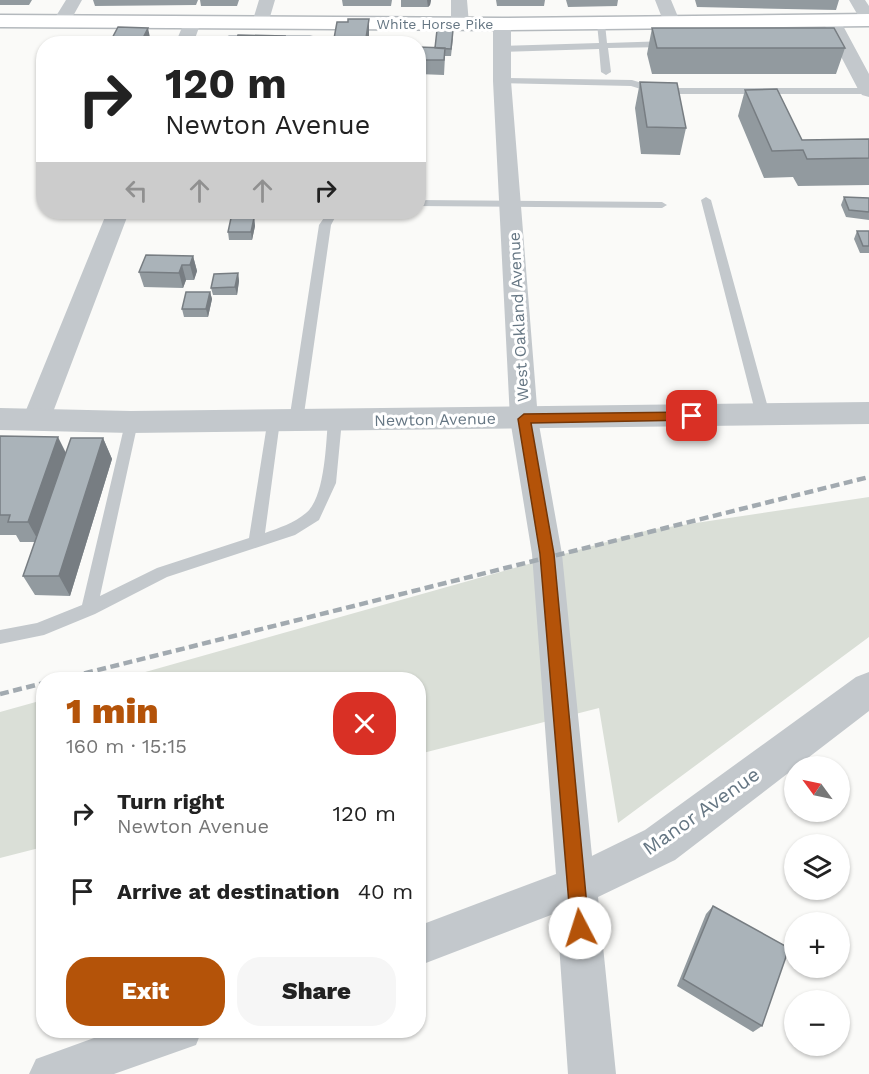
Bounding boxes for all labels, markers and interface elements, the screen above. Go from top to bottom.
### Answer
street label: White Horse Pike [377,16,493,32]
text: 120 m [165,59,287,108]
icon: right [66,60,144,138]
text: Newton Avenue [165,109,370,141]
icon: left [120,174,153,207]
icon: ahead [183,174,216,207]
icon: ahead [246,174,279,207]
icon: right [309,174,342,207]
street label: West Oakland Avenue [505,232,532,402]
pin [666,390,717,441]
icon: arrive [675,399,708,432]
street label: Newton Avenue [374,409,496,430]
text: 1 min [66,690,159,732]
button: close [333,692,396,755]
text: 160 m · 15:15 [66,734,187,758]
north arrow [784,756,850,822]
map controls [784,756,850,1056]
street label: Manor Avenue [638,762,764,860]
text: Turn right [117,789,224,814]
icon: right [66,797,99,830]
text: 120 m [332,801,396,826]
text: Newton Avenue [117,814,269,838]
button: layers [784,834,850,900]
icon: arrive [66,875,99,908]
text: Arrive at destination [117,879,340,904]
text: 40 m [358,879,413,904]
position arrow [548,896,612,960]
button: + [784,912,850,978]
button: Exit [66,957,225,1026]
button: Share [237,957,396,1026]
button: − [784,990,850,1056]

